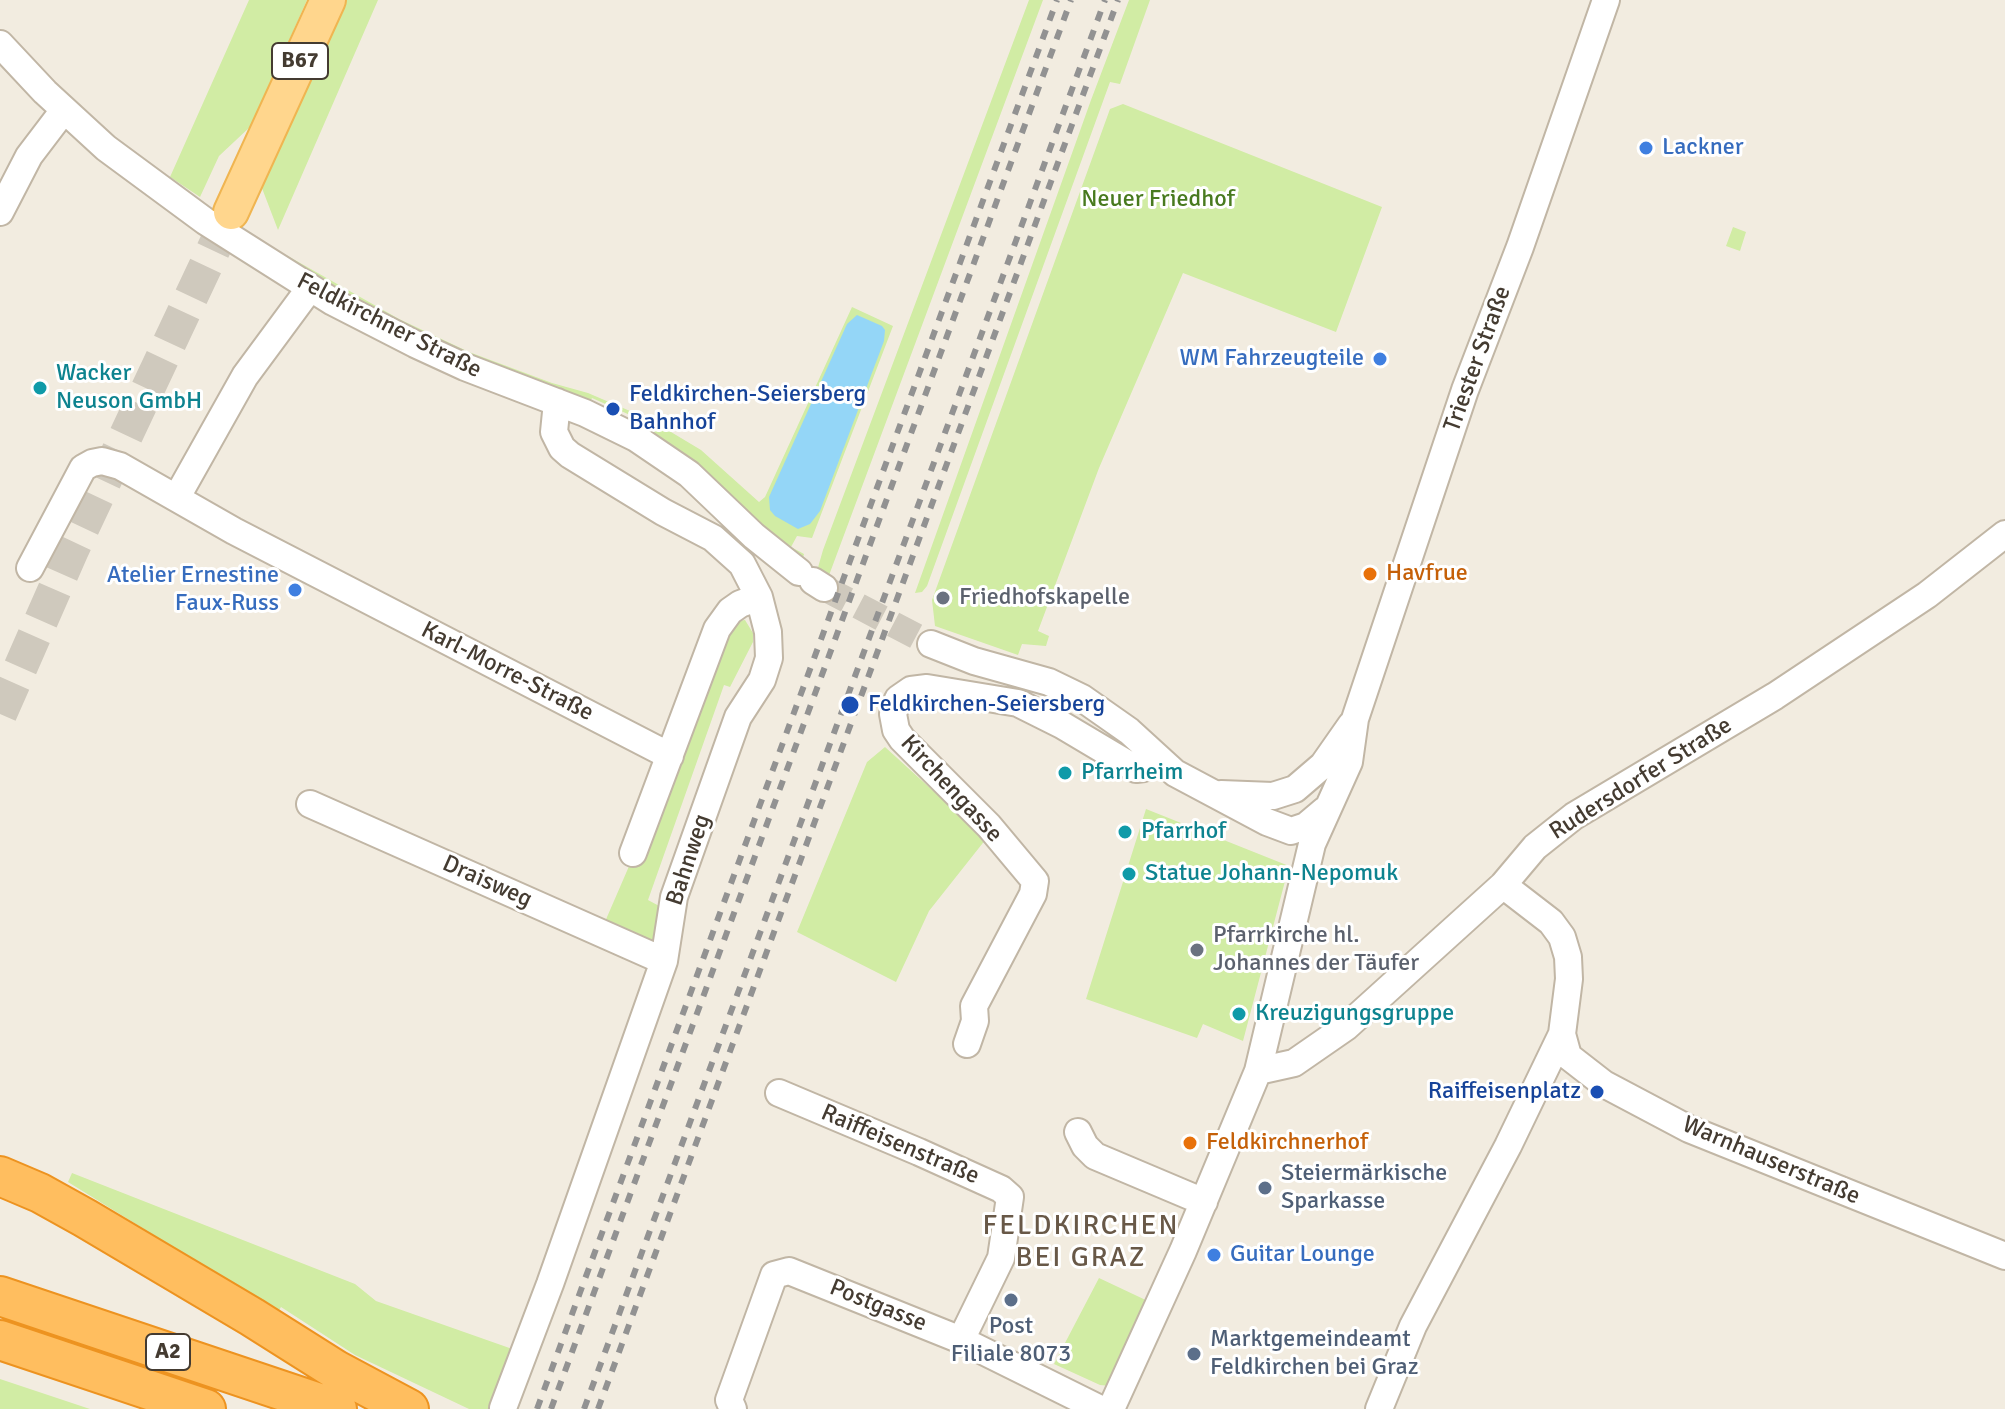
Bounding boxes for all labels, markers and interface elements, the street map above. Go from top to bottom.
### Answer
road number: B67 [272,43,328,79]
place label: Lackner [1662,134,1744,162]
marker: Lackner [1637,139,1655,157]
park label: Neuer Friedhof [1081,186,1235,214]
street label: Feldkirchner Straße [292,267,486,385]
street label: Triester Straße [1438,282,1518,436]
place label: WM Fahrzeugteile [1179,345,1364,373]
marker: WM Fahrzeugteile [1371,350,1389,368]
place label: Wacker Neuson GmbH [56,360,202,416]
marker: Wacker Neuson GmbH [31,379,49,397]
place label: Feldkirchen-Seiersberg Bahnhof [629,381,866,437]
marker: Feldkirchen-Seiersberg Bahnhof [604,400,622,418]
place label: Havfrue [1386,560,1468,588]
place label: Atelier Ernestine Faux-Russ [107,562,279,618]
marker: Havfrue [1361,565,1379,583]
marker: Atelier Ernestine Faux-Russ [286,581,304,599]
place label: Friedhofskapelle [959,584,1130,612]
marker: Friedhofskapelle [934,589,952,607]
street label: Karl-Morre-Straße [416,616,598,728]
place label: Feldkirchen-Seiersberg [868,691,1105,719]
marker: Feldkirchen-Seiersberg [839,694,861,716]
street label: Rudersdorfer Straße [1545,711,1737,847]
street label: Kirchengasse [894,729,1008,849]
place label: Pfarrheim [1081,759,1183,787]
marker: Pfarrheim [1056,764,1074,782]
street label: Bahnweg [661,811,717,909]
place label: Pfarrhof [1141,818,1226,846]
marker: Pfarrhof [1116,823,1134,841]
street label: Draisweg [438,849,536,915]
place label: Statue Johann-Nepomuk [1145,860,1398,888]
marker: Statue Johann-Nepomuk [1120,865,1138,883]
place label: Pfarrkirche hl. Johannes der Täufer [1213,922,1419,978]
marker: Pfarrkirche hl. Johannes der Täufer [1188,941,1206,959]
place label: Kreuzigungsgruppe [1255,1000,1454,1028]
marker: Kreuzigungsgruppe [1230,1005,1248,1023]
place label: Raiffeisenplatz [1428,1078,1581,1106]
marker: Raiffeisenplatz [1588,1083,1606,1101]
street label: Raiffeisenstraße [817,1099,983,1191]
street label: Warnhauserstraße [1678,1111,1864,1211]
place label: Feldkirchnerhof [1206,1129,1368,1157]
marker: Feldkirchnerhof [1181,1134,1199,1152]
place label: Steiermärkische Sparkasse [1281,1160,1447,1216]
marker: Steiermärkische Sparkasse [1256,1179,1274,1197]
district label: FELDKIRCHEN BEI GRAZ [983,1210,1179,1276]
place label: Guitar Lounge [1230,1241,1375,1269]
marker: Guitar Lounge [1205,1246,1223,1264]
street label: Postgasse [825,1274,931,1338]
marker: Post Filiale 8073 [1002,1291,1020,1309]
place label: Post Filiale 8073 [951,1313,1071,1369]
place label: Marktgemeindeamt Feldkirchen bei Graz [1210,1326,1418,1382]
road number: A2 [146,1334,190,1370]
marker: Marktgemeindeamt Feldkirchen bei Graz [1185,1345,1203,1363]

